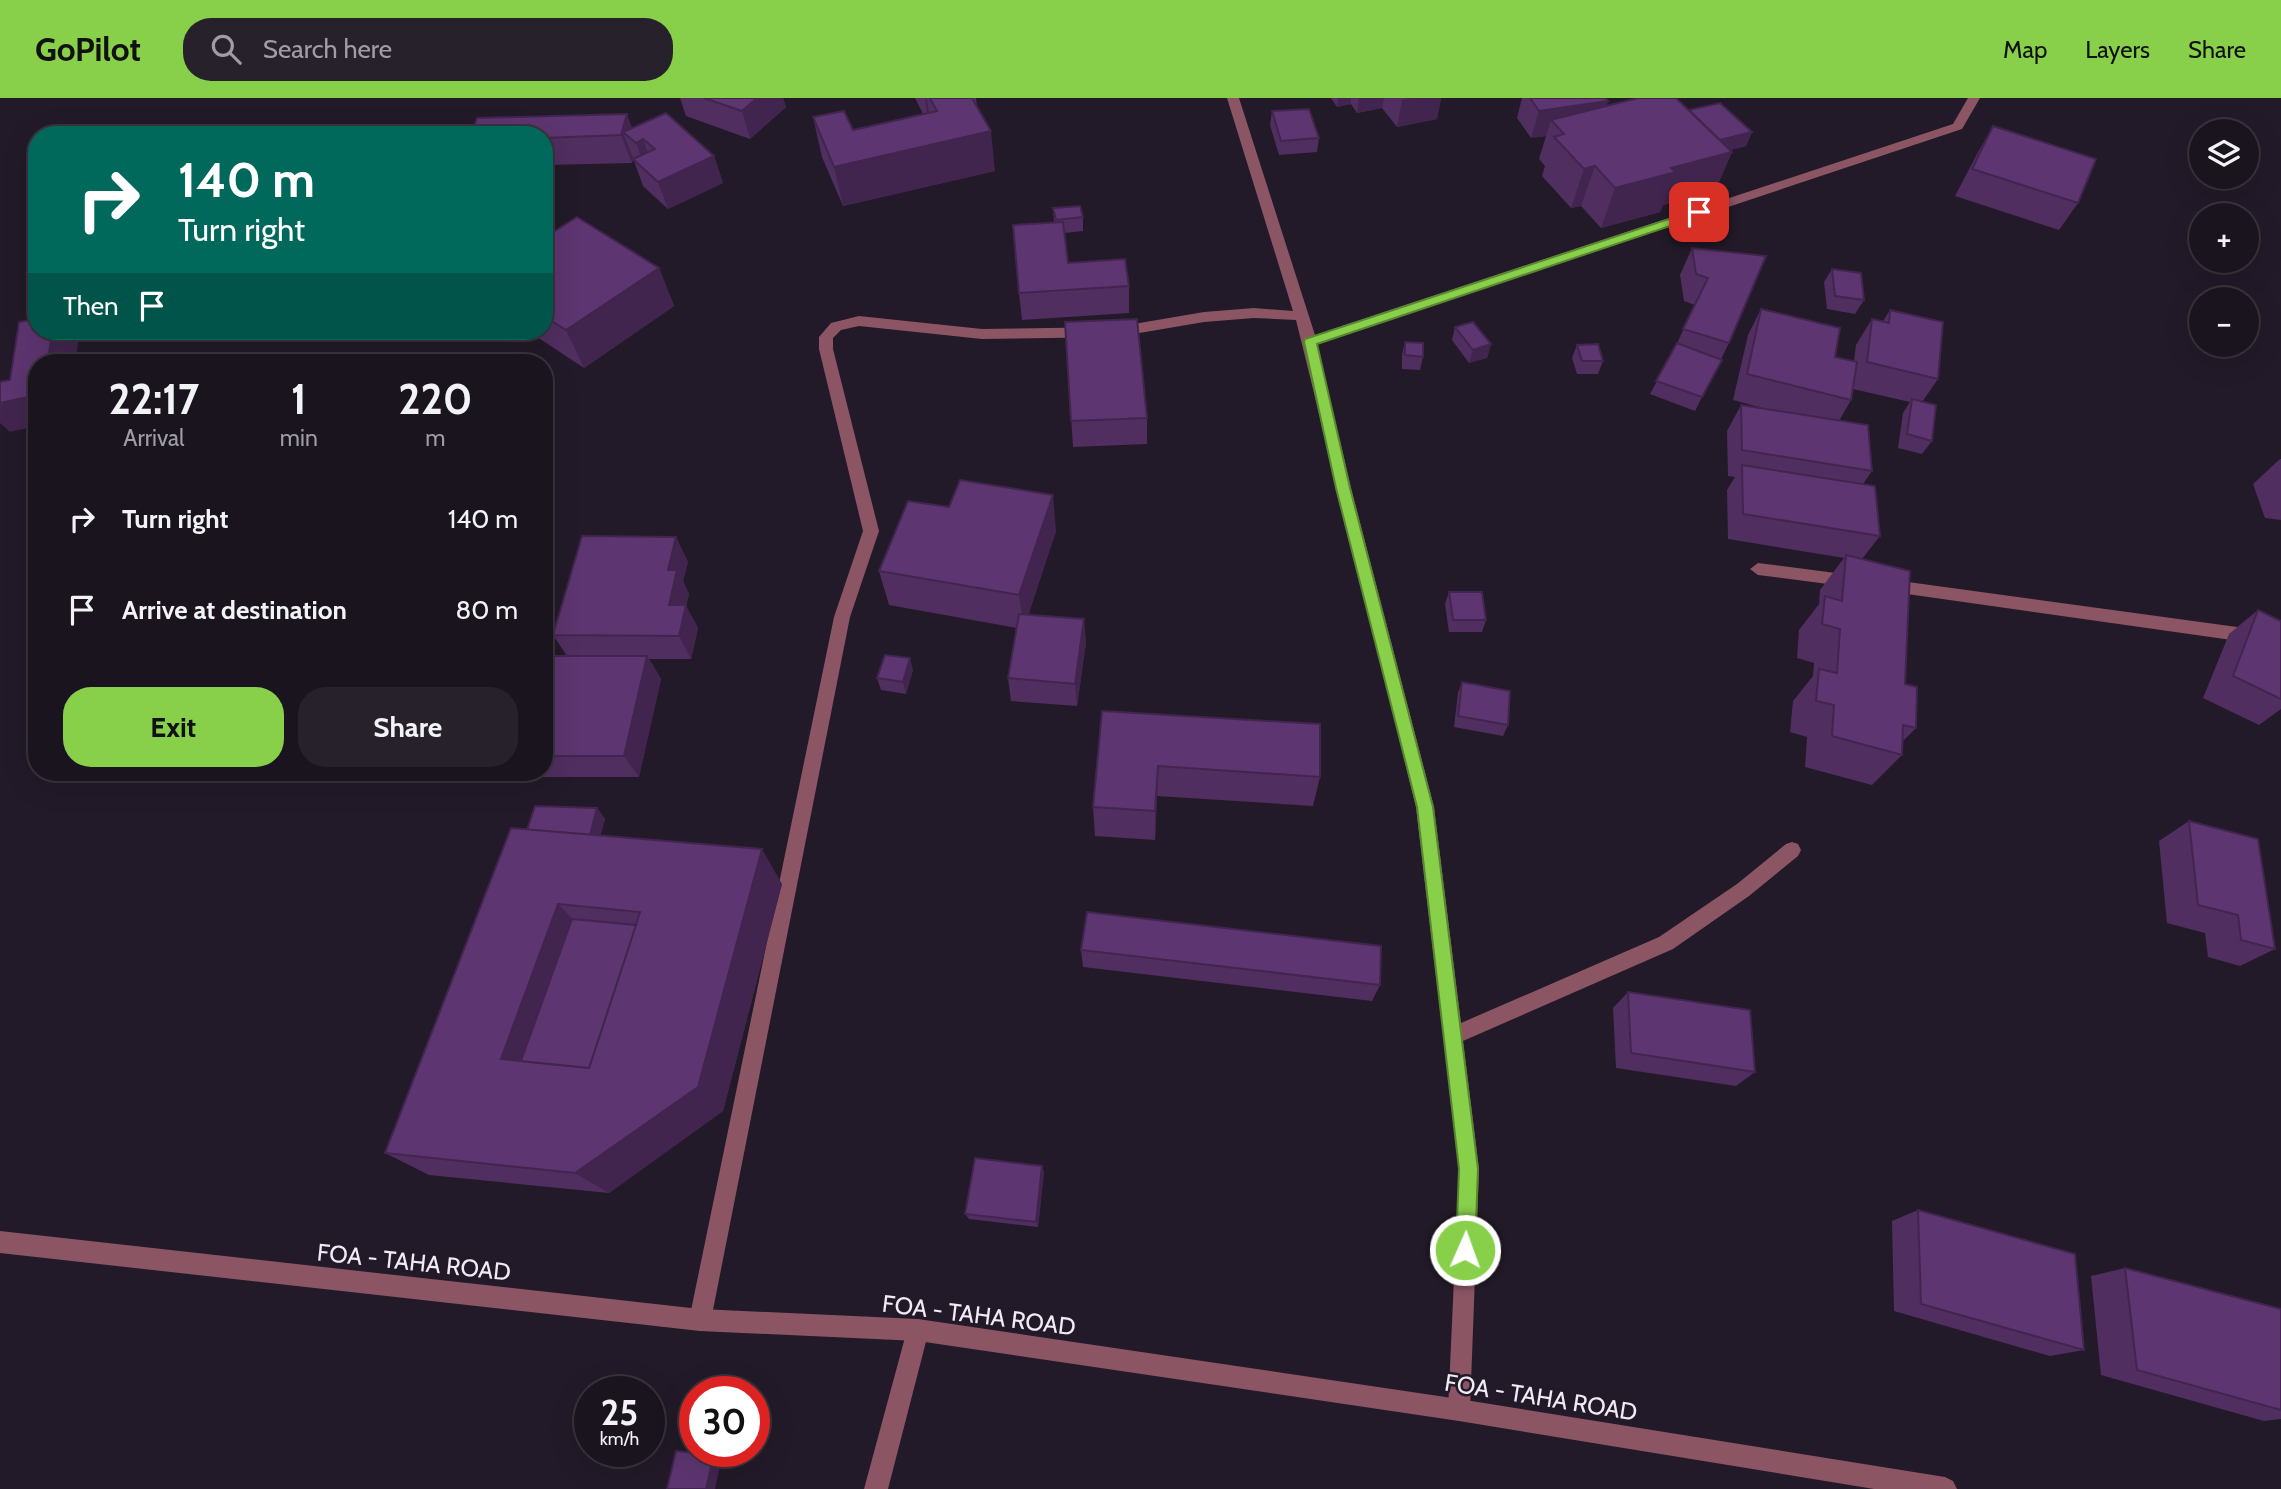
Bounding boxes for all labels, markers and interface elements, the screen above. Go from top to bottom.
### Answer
search box [183,18,673,81]
text: GoPilot [35,29,141,69]
icon: search [207,30,245,68]
text: Search here [263,33,392,65]
text: Map [2003,35,2047,64]
text: Layers [2085,35,2150,64]
text: Share [2188,35,2246,64]
map controls [2189,119,2259,357]
button: layers [2189,119,2259,189]
text: 140 m [178,150,315,209]
icon: right [63,154,154,245]
pin [1669,182,1729,242]
icon: arrive [1680,193,1718,231]
button: + [2189,203,2259,273]
text: Turn right [178,210,305,249]
icon: arrive [133,287,171,325]
button: − [2189,287,2259,357]
text: Then [63,290,119,322]
text: 22:17 [109,373,199,425]
text: 1 [291,373,307,425]
text: 220 [398,373,472,425]
text: Arrival [123,424,185,452]
text: min [280,424,318,452]
text: m [425,424,445,452]
icon: right [63,500,101,538]
text: Turn right [122,503,228,535]
text: 140 m [448,503,518,535]
icon: arrive [63,591,101,629]
text: Arrive at destination [122,594,347,626]
text: 80 m [455,594,518,626]
button: Exit [63,687,284,767]
button: Share [298,687,518,767]
position arrow [1428,1213,1502,1287]
street label: FOA - TAHA ROAD [316,1237,512,1287]
street label: FOA - TAHA ROAD [881,1289,1077,1341]
street label: FOA - TAHA ROAD [1443,1367,1639,1427]
speed limit sign: 30 [679,1376,770,1467]
text: 25 [601,1391,638,1434]
text: km/h [600,1428,639,1450]

